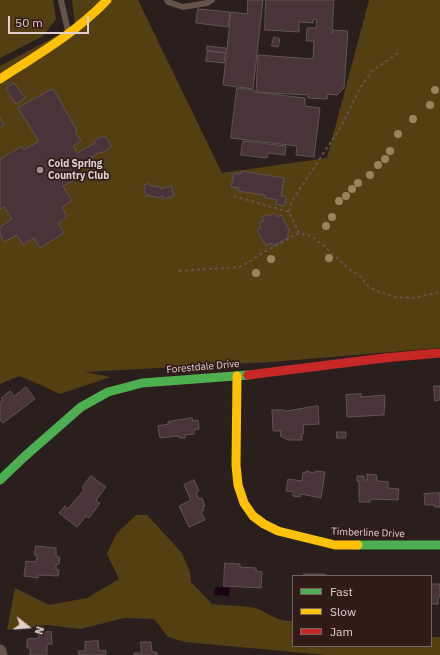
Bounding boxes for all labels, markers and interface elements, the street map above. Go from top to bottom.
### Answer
scale bar [10,8,91,34]
text: 50 m [15,15,43,30]
place label: Cold Spring Country Club [48,158,109,182]
marker: Cold Spring Country Club [35,165,45,175]
street label: Forestdale Drive [166,358,240,376]
street label: Timberline Drive [331,526,405,540]
legend [292,575,432,647]
text: Fast [330,584,353,599]
text: Slow [330,604,356,619]
north arrow [8,607,48,647]
text: Jam [330,624,353,639]
text: N [32,625,47,636]

